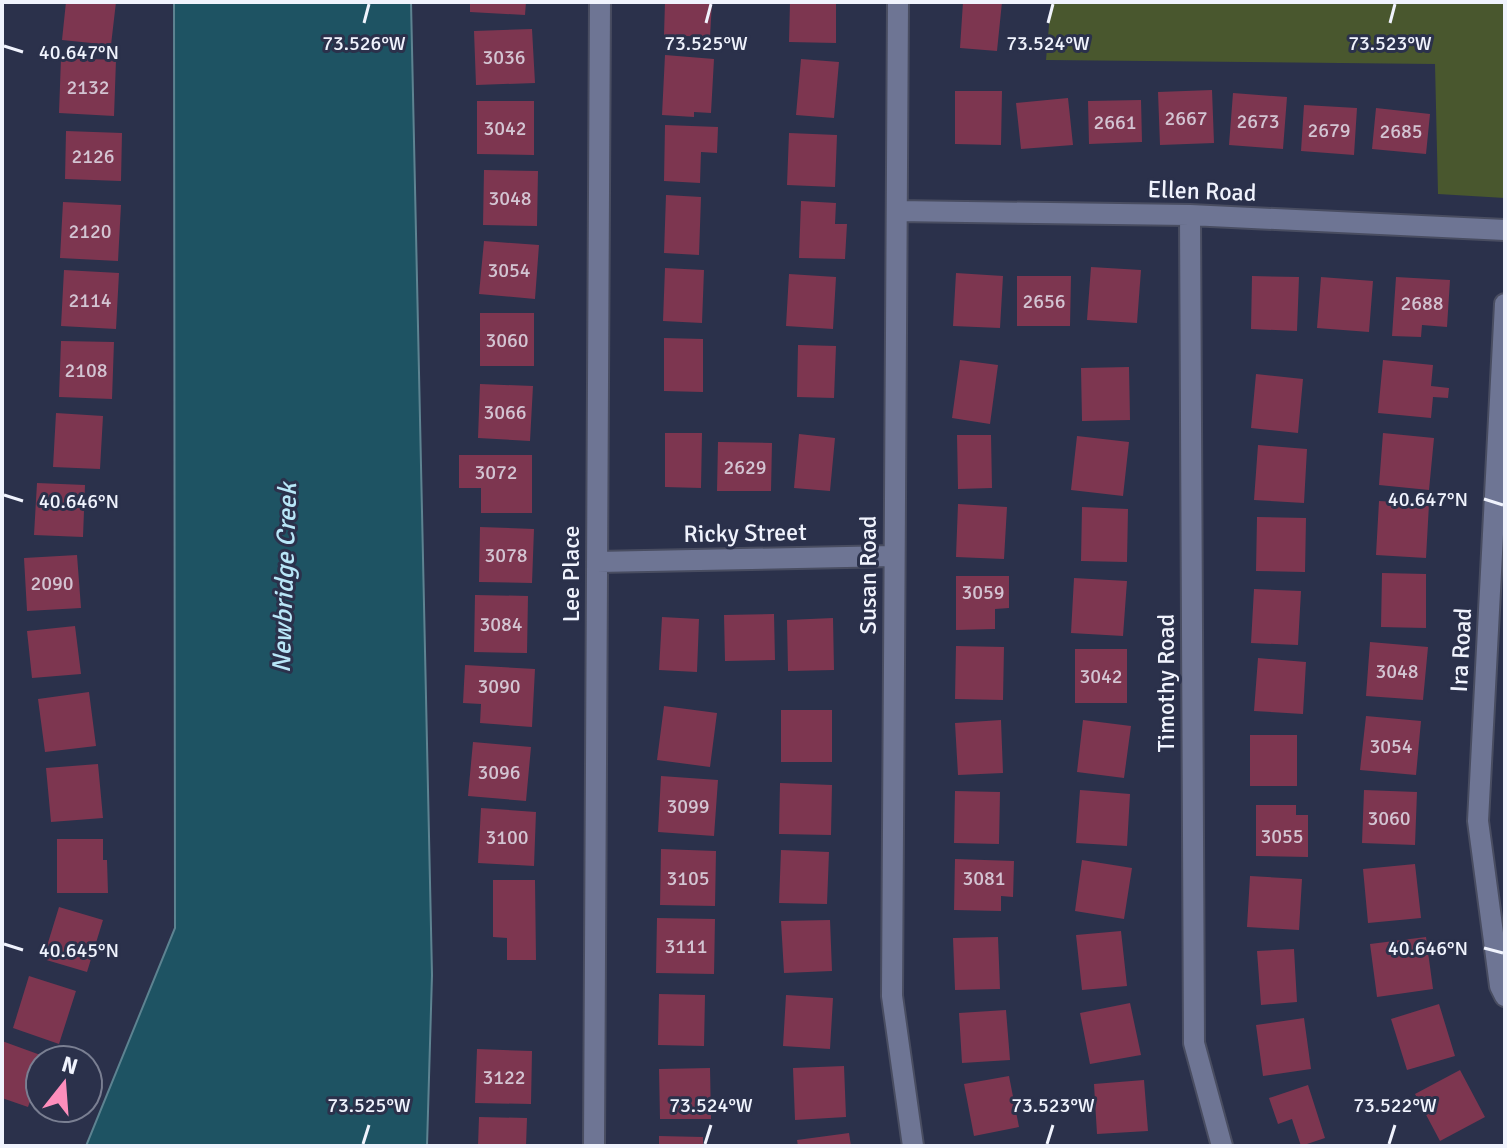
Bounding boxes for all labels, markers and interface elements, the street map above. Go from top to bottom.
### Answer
text: 73.526°W [322,31,406,56]
text: 73.525°W [664,31,748,56]
text: 73.524°W [1006,31,1090,56]
text: 73.523°W [1348,31,1432,56]
text: 40.647°N [39,40,119,65]
house number: 3036 [482,45,526,70]
house number: 2132 [66,75,110,100]
house number: 2667 [1164,106,1208,131]
house number: 2673 [1236,109,1280,134]
house number: 2661 [1093,110,1137,135]
house number: 3042 [483,116,527,141]
house number: 2679 [1307,118,1351,143]
house number: 2685 [1379,119,1423,144]
house number: 2126 [71,144,115,169]
street label: Ellen Road [1147,174,1257,208]
house number: 3048 [488,186,532,211]
house number: 2120 [68,219,112,244]
house number: 3054 [487,258,531,283]
house number: 2114 [68,288,112,313]
house number: 2656 [1022,289,1066,314]
house number: 2688 [1400,291,1444,316]
house number: 3060 [485,328,529,353]
house number: 2108 [64,358,108,383]
house number: 3066 [483,400,527,425]
house number: 2629 [723,455,767,480]
house number: 3072 [474,460,518,485]
water label: Newbridge Creek [266,481,304,674]
text: 40.647°N [1388,487,1468,512]
text: 40.646°N [39,489,119,514]
street label: Susan Road [853,516,883,634]
street label: Ricky Street [683,517,807,549]
street label: Lee Place [556,525,586,623]
house number: 3078 [484,543,528,568]
house number: 2090 [30,571,74,596]
house number: 3059 [961,580,1005,605]
street label: Ira Road [1444,607,1478,693]
house number: 3084 [479,612,523,637]
street label: Timothy Road [1151,614,1181,752]
house number: 3048 [1375,659,1419,684]
house number: 3042 [1079,664,1123,689]
house number: 3090 [477,674,521,699]
house number: 3054 [1369,734,1413,759]
house number: 3096 [477,760,521,785]
house number: 3099 [666,794,710,819]
house number: 3060 [1367,806,1411,831]
house number: 3055 [1260,824,1304,849]
house number: 3100 [485,825,529,850]
house number: 3105 [666,866,710,891]
house number: 3081 [962,866,1006,891]
house number: 3111 [664,934,708,959]
text: 40.646°N [1388,936,1468,961]
text: 40.645°N [39,938,119,963]
north arrow [24,1044,104,1124]
text: N [58,1050,81,1081]
house number: 3122 [482,1065,526,1090]
text: 73.525°W [327,1093,411,1118]
text: 73.524°W [669,1093,753,1118]
text: 73.523°W [1011,1093,1095,1118]
text: 73.522°W [1353,1093,1437,1118]

